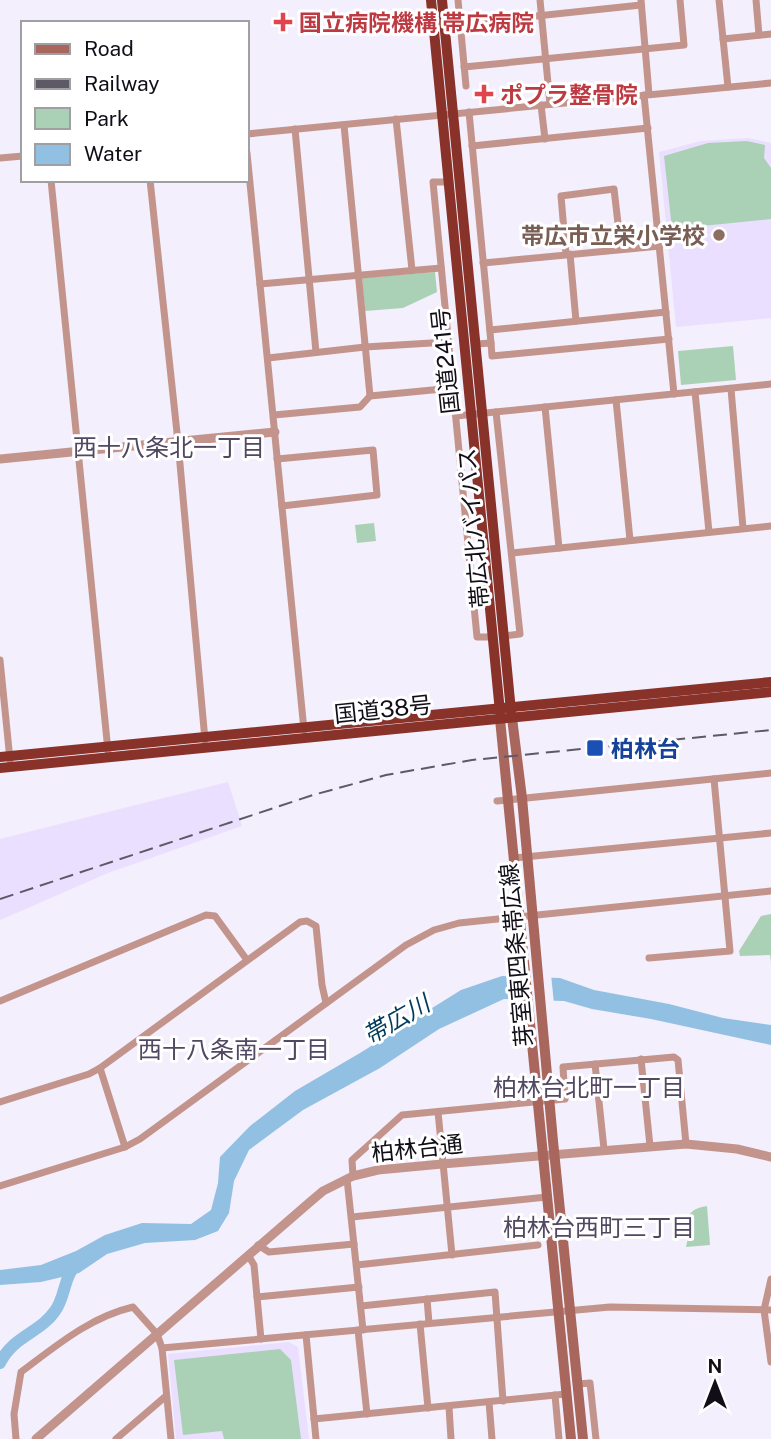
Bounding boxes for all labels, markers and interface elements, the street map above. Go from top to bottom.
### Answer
place label: 国立病院機構 帯広病院 [299,9,534,36]
marker: 国立病院機構 帯広病院 [273,12,293,32]
legend [21,21,248,182]
text: Road [84,36,134,61]
text: Railway [84,71,160,96]
place label: ポプラ整骨院 [500,81,638,108]
marker: ポプラ整骨院 [474,84,494,104]
text: Park [84,106,129,131]
text: Water [84,141,142,166]
place label: 帯広市立栄小学校 [521,222,705,249]
marker: 帯広市立栄小学校 [711,227,727,243]
street label: 国道241号 [426,307,464,415]
district label: 西十八条北一丁目 [73,433,265,461]
street label: 帯広北バイパス [453,447,493,609]
street label: 国道38号 [333,690,433,728]
place label: 柏林台 [611,735,680,762]
marker: 柏林台 [585,738,605,758]
street label: 芽室東四条帯広線 [495,862,537,1048]
water label: 帯広川 [358,987,437,1049]
district label: 西十八条南一丁目 [138,1035,330,1063]
district label: 柏林台北町一丁目 [493,1073,685,1101]
street label: 柏林台通 [370,1130,464,1166]
district label: 柏林台西町三丁目 [503,1213,695,1241]
north arrow [680,1348,750,1418]
text: N [708,1355,722,1377]

